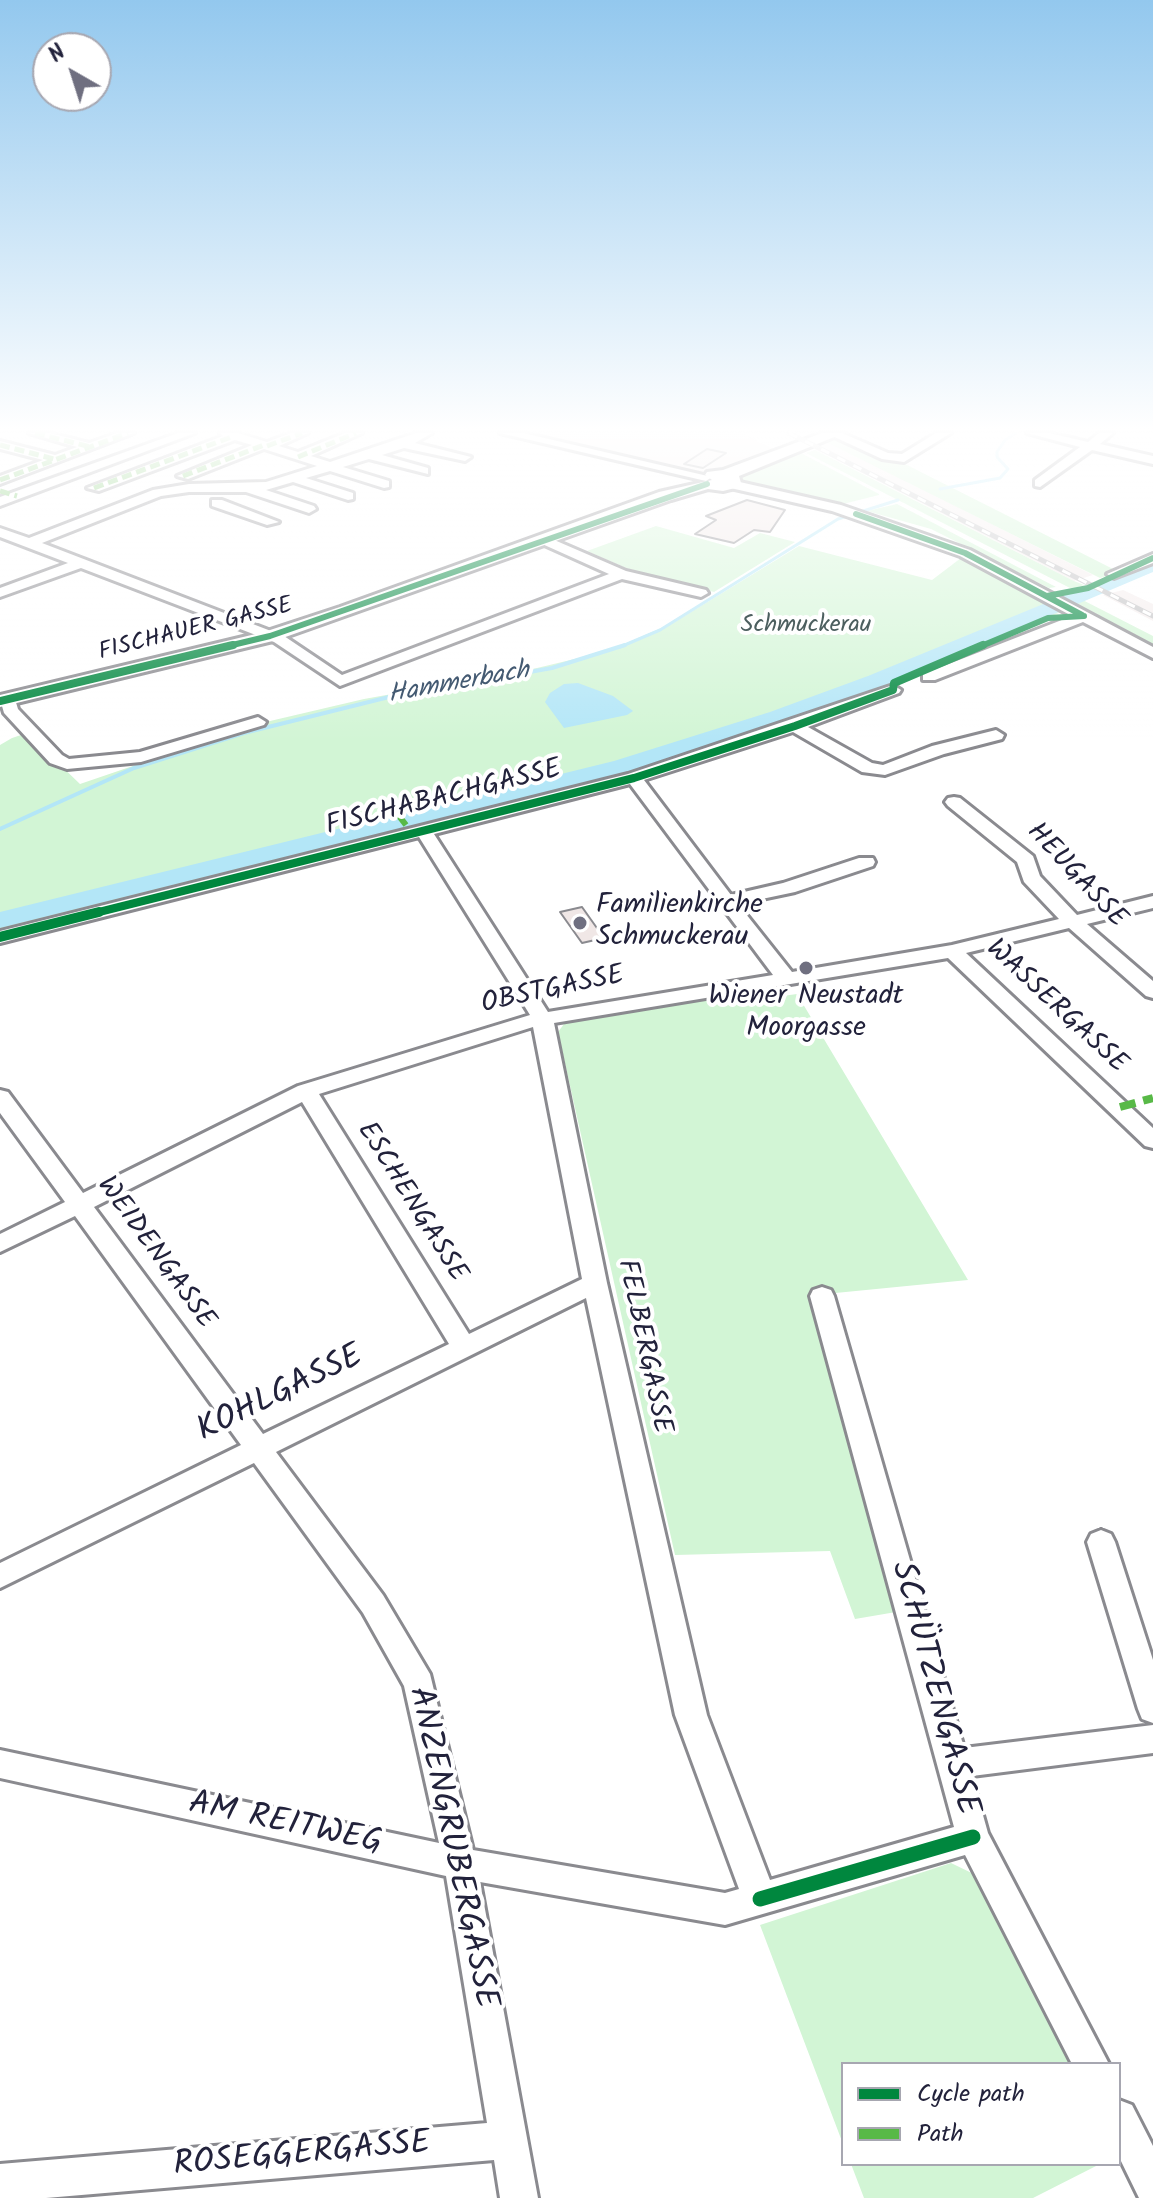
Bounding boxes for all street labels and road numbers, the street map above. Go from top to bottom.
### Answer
street label: FISCHAUER GASSE [96,593,296,669]
street label: FISCHABACHGASSE [323,755,565,845]
street label: HEUGASSE [1018,817,1132,937]
street label: WASSERGASSE [977,934,1133,1082]
street label: OBSTGASSE [479,960,627,1024]
street label: ESCHENGASSE [347,1117,473,1289]
street label: WEIDENGASSE [87,1171,221,1337]
street label: FELBERGASSE [607,1257,677,1437]
street label: KOHLGASSE [191,1338,371,1454]
street label: SCHÜTZENGASSE [879,1558,985,1820]
street label: ANZENGRUBERGASSE [396,1684,504,2012]
street label: AM REITWEG [184,1786,386,1866]
street label: ROSEGGERGASSE [172,2125,432,2189]

